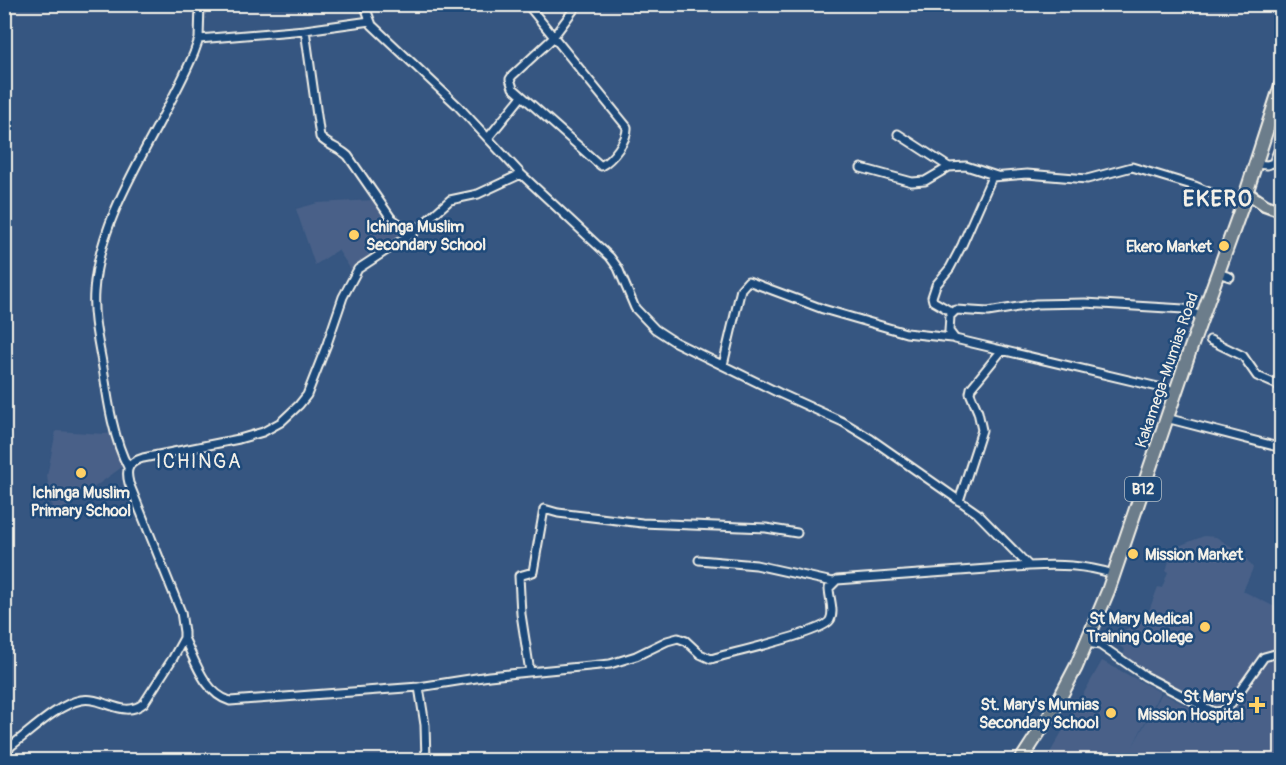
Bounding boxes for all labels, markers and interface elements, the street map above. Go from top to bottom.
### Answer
district label: EKERO [1183,185,1253,213]
place label: Ichinga Muslim Secondary School [366,217,486,255]
marker: Ichinga Muslim Secondary School [347,228,361,242]
place label: Ekero Market [1126,237,1213,257]
marker: Ekero Market [1217,239,1231,253]
street label: Kakamega-Mumias Road [1131,290,1203,451]
district label: ICHINGA [156,449,242,474]
marker: Ichinga Muslim Primary School [74,466,88,480]
road number: B12 [1125,477,1161,501]
place label: Ichinga Muslim Primary School [31,483,131,521]
place label: Mission Market [1145,545,1244,565]
marker: Mission Market [1126,547,1140,561]
place label: St Mary Medical Training College [1086,609,1194,647]
marker: St Mary Medical Training College [1198,620,1212,634]
place label: St Mary's Mission Hospital [1138,687,1245,725]
place label: St. Mary's Mumias Secondary School [979,695,1100,733]
marker: St Mary's Mission Hospital [1248,696,1266,714]
marker: St. Mary's Mumias Secondary School [1104,706,1118,720]

